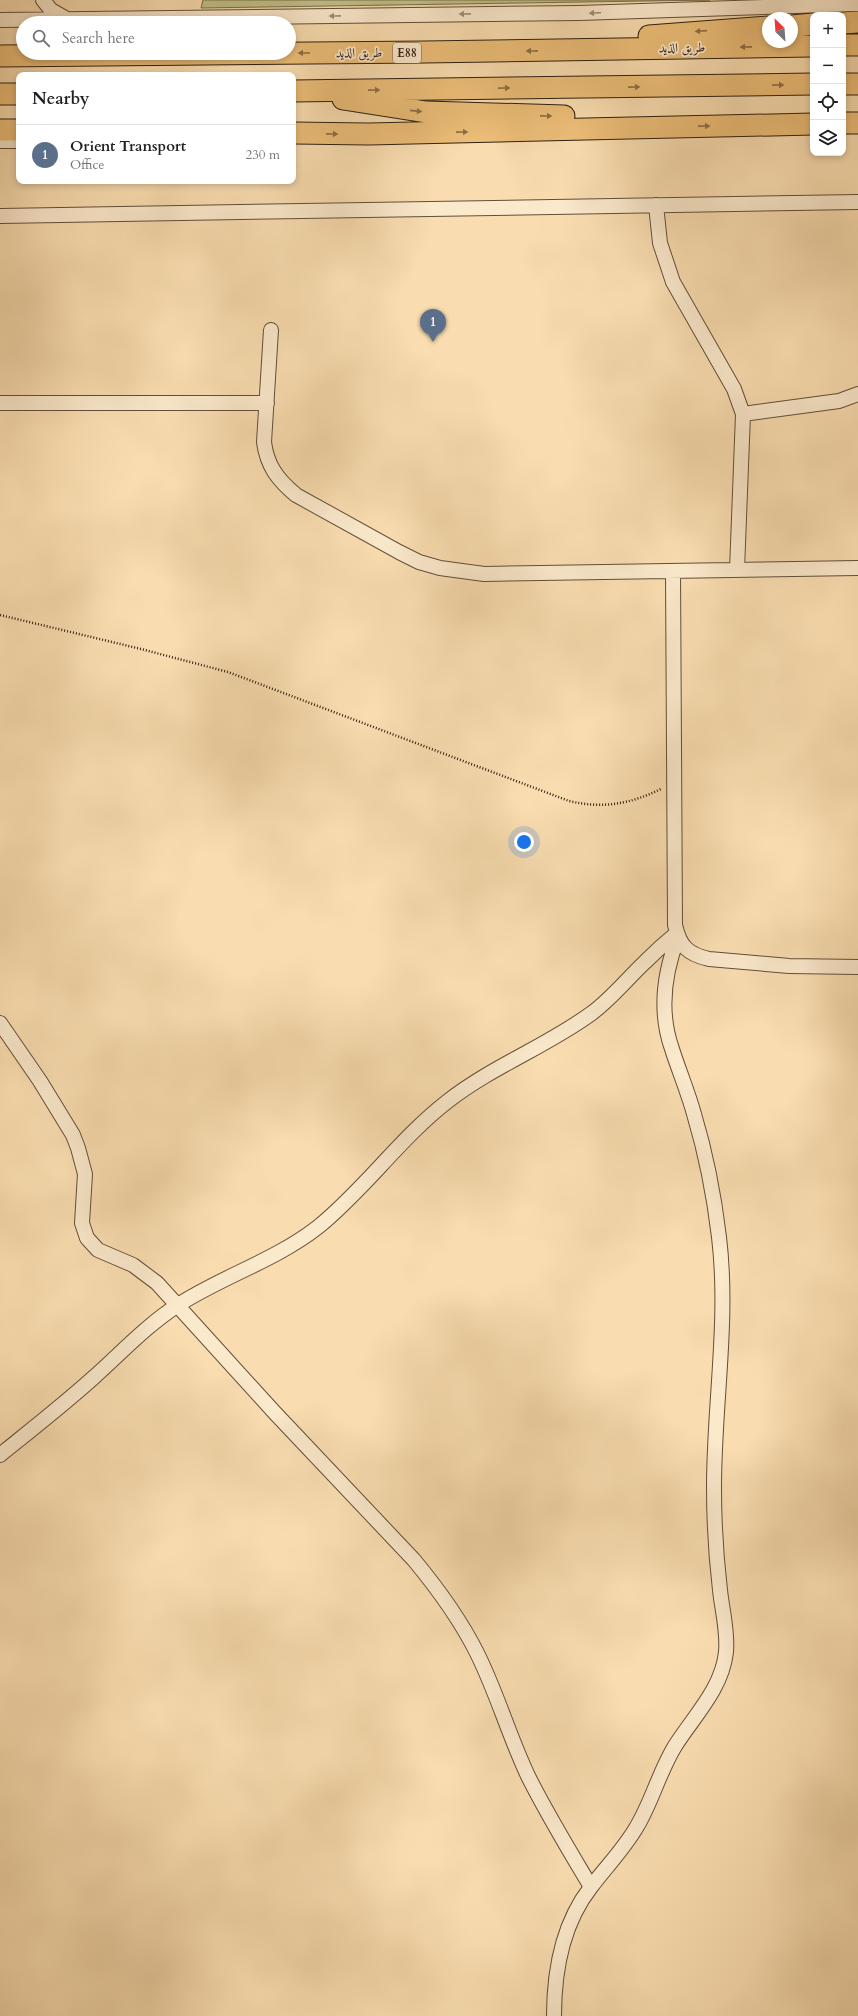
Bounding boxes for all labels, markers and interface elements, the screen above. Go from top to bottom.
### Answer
one-way arrow [589,9,601,16]
one-way arrow [458,11,471,17]
north arrow [762,12,798,48]
map controls [810,12,846,156]
button: + [810,12,846,48]
one-way arrow [328,13,341,19]
search box [16,16,296,60]
icon: search [30,27,52,49]
text: Search here [62,28,135,48]
one-way arrow [695,28,707,35]
street label: طريق الذيد [658,39,706,57]
road number: E88 [393,43,421,63]
street label: طريق الذيد [336,44,382,62]
one-way arrow [739,44,752,50]
one-way arrow [526,47,538,54]
button: − [810,48,846,84]
one-way arrow [298,50,310,57]
one-way arrow [772,82,785,88]
one-way arrow [628,83,640,90]
button: locate [810,84,846,120]
one-way arrow [498,85,511,91]
text: Nearby [32,87,89,110]
one-way arrow [368,87,381,93]
one-way arrow [410,108,422,114]
one-way arrow [540,112,552,119]
button: layers [810,120,846,156]
one-way arrow [698,123,711,129]
one-way arrow [456,129,469,135]
one-way arrow [326,130,338,137]
text: Orient Transport [70,136,186,156]
text: 1 [42,146,48,164]
text: 230 m [246,146,280,164]
text: Office [70,156,104,174]
pin: 1 [420,309,446,342]
your location [514,832,534,852]

